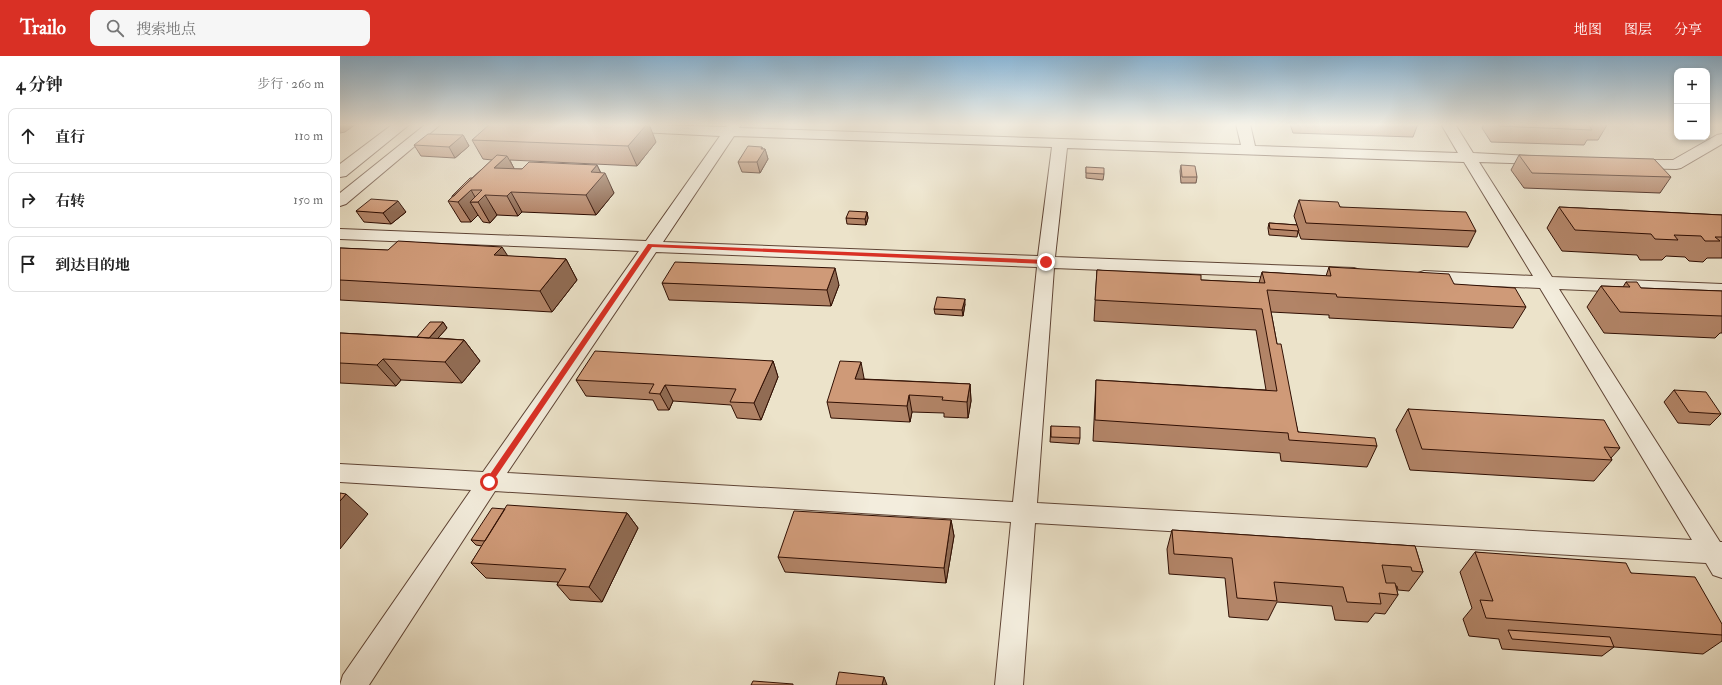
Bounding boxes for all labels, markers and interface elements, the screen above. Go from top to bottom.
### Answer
search box [90,10,370,46]
text: Trailo [20,16,66,40]
icon: search [104,17,126,39]
text: 搜索地点 [136,20,196,39]
text: 地图 [1574,21,1602,38]
text: 图层 [1624,21,1652,38]
text: 分享 [1674,21,1702,38]
map controls [1674,68,1710,140]
button: + [1674,68,1710,104]
text: 4 分钟 [16,74,63,95]
text: 步行 · 260 m [257,76,324,92]
button: − [1674,104,1710,140]
icon: ahead [17,125,39,147]
text: 直行 [55,128,85,147]
text: 110 m [294,128,323,144]
icon: right [17,189,39,211]
text: 右转 [55,192,85,211]
text: 150 m [293,192,323,208]
icon: arrive [17,253,39,275]
route end [1037,253,1055,271]
text: 到达目的地 [55,256,130,275]
route start [480,473,498,491]

